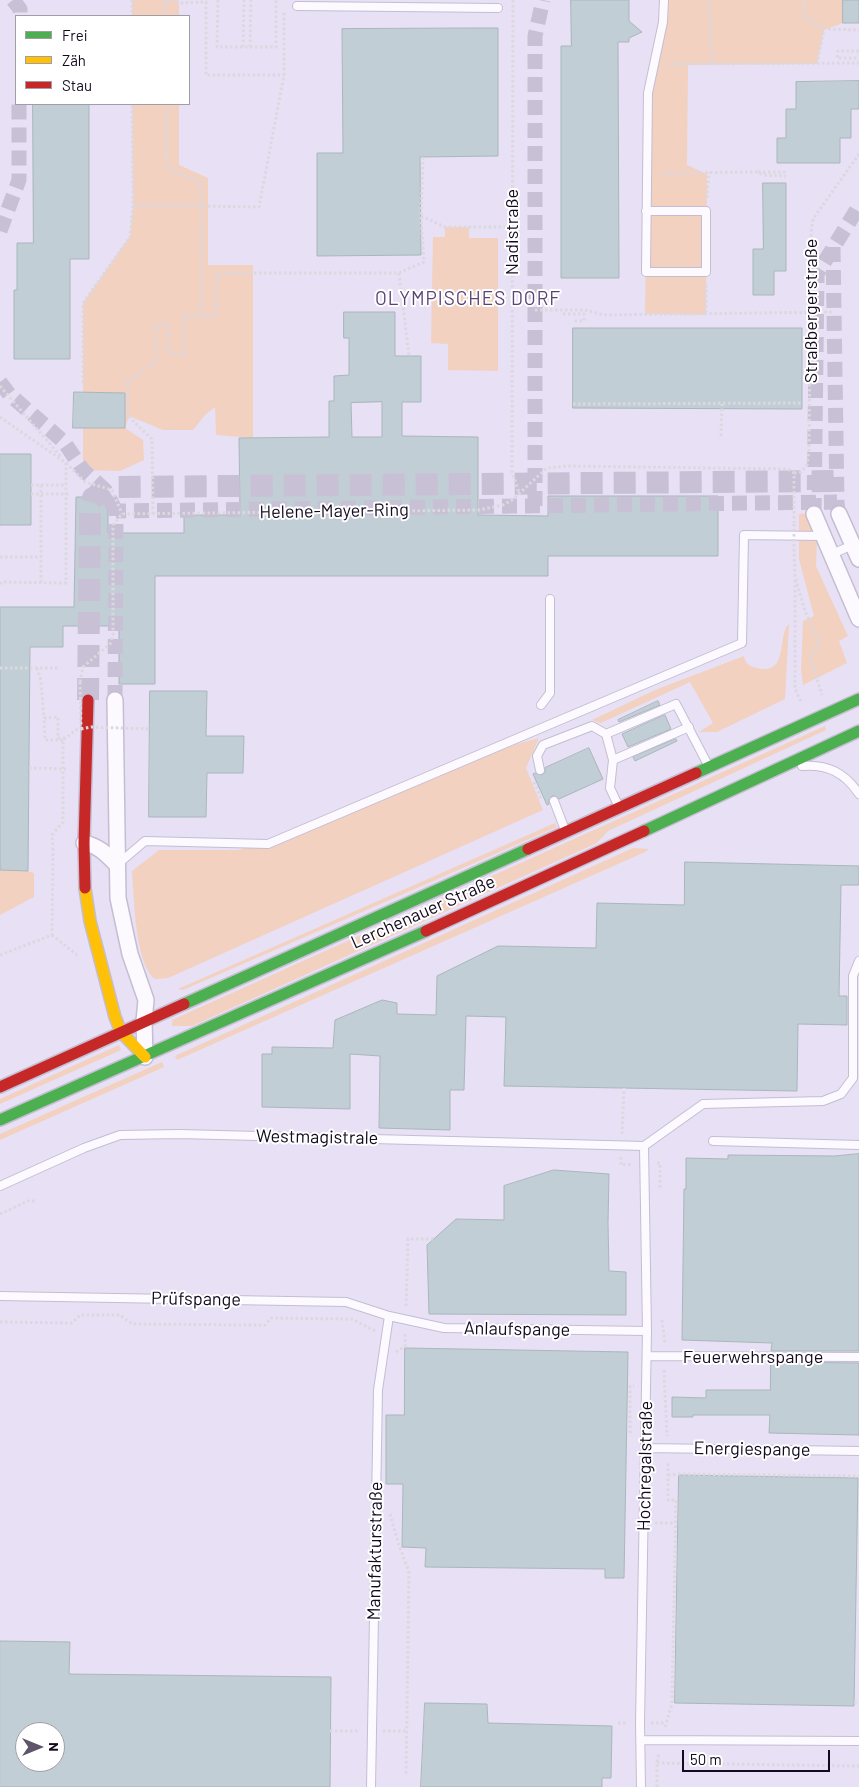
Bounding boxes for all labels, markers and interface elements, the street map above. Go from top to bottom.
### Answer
legend [15,15,190,105]
text: Frei [62,26,88,44]
text: Zäh [62,51,86,69]
text: Stau [62,76,92,94]
street label: Nadistraße [501,189,523,275]
street label: Straßbergerstraße [800,239,822,383]
district label: OLYMPISCHES DORF [373,288,563,310]
street label: Helene-Mayer-Ring [259,499,409,523]
street label: Lerchenauer Straße [348,871,498,953]
street label: Westmagistrale [256,1125,378,1149]
street label: Prüfspange [151,1287,241,1311]
street label: Anlaufspange [464,1317,570,1341]
street label: Feuerwehrspange [683,1346,823,1368]
street label: Hochregalstraße [633,1401,657,1531]
street label: Energiespange [693,1437,811,1461]
street label: Manufakturstraße [363,1481,387,1621]
north arrow [15,1722,65,1772]
scale bar [684,1740,832,1772]
text: N [46,1742,63,1752]
text: 50 m [690,1750,722,1768]

